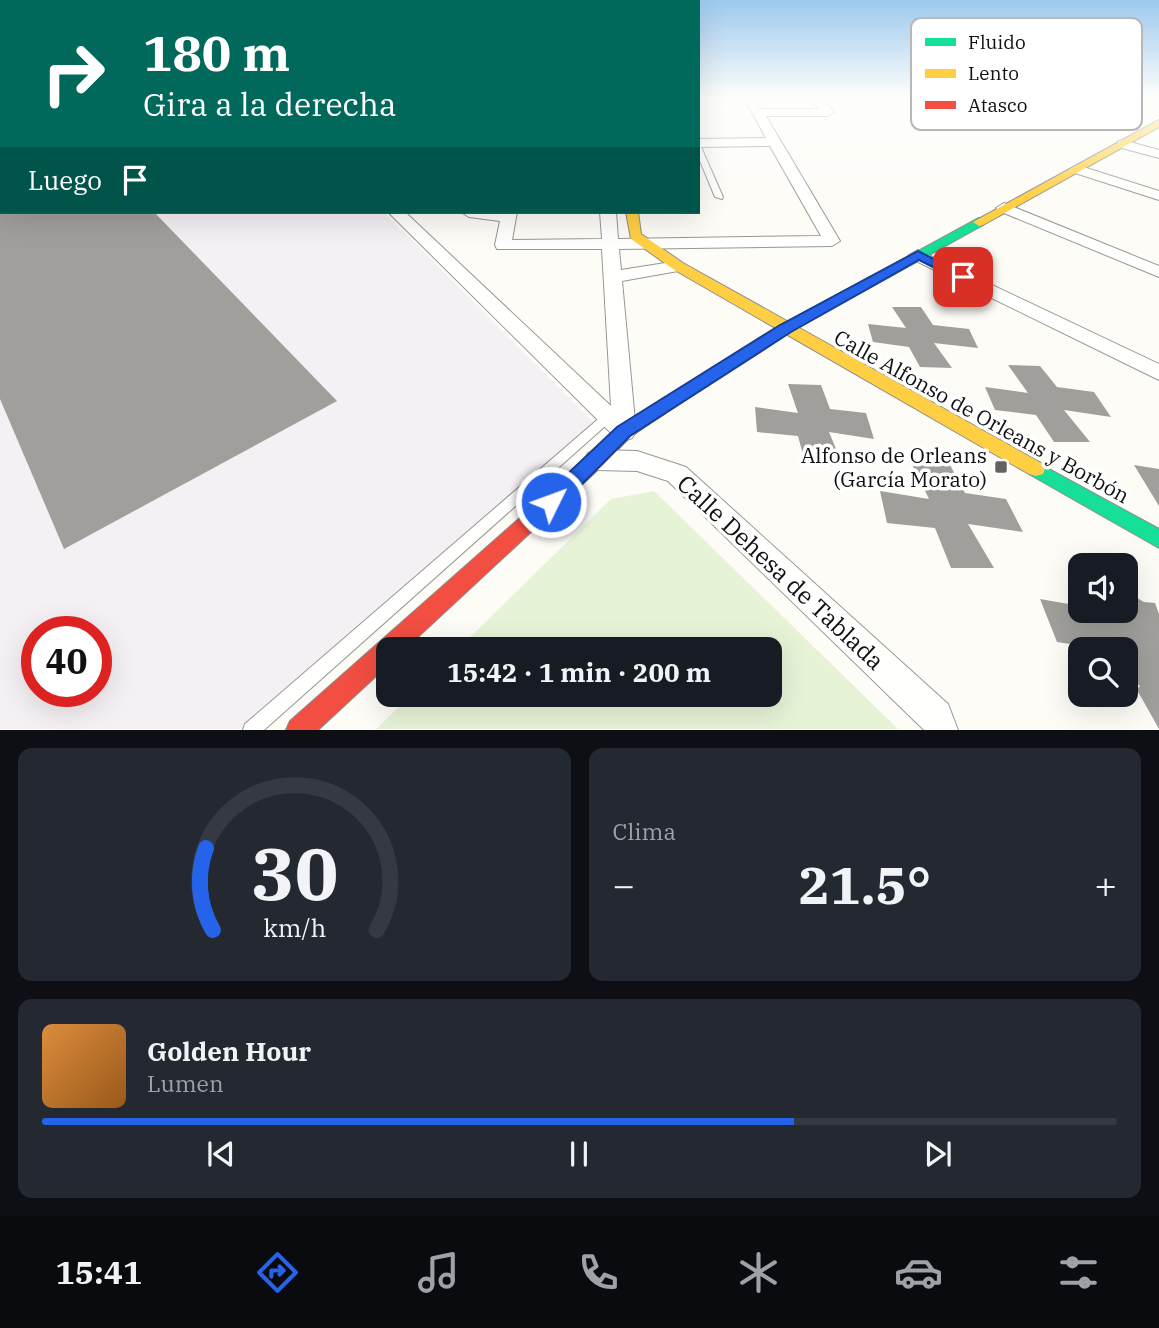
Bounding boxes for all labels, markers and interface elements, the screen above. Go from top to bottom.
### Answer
legend [911,18,1142,130]
text: 180 m [143,21,290,84]
icon: right [28,28,119,119]
text: Fluido [968,30,1026,54]
text: Lento [968,61,1019,85]
text: Gira a la derecha [143,83,397,125]
text: Atasco [968,93,1027,117]
icon: arrive [116,161,154,199]
text: Luego [28,163,102,197]
pin [933,247,993,307]
icon: arrive [944,258,982,296]
street label: Calle Alfonso de Orleans y Borbón [829,323,1135,509]
place label: Alfonso de Orleans (García Morato) [801,441,987,493]
marker: Alfonso de Orleans (García Morato) [993,459,1009,475]
position arrow [514,465,588,539]
street label: Calle Dehesa de Tablada [671,467,891,677]
map controls [1068,553,1138,707]
button: sound [1068,553,1138,623]
speed limit sign: 40 [21,616,112,707]
button: search [1068,637,1138,707]
text: 15:42 · 1 min · 200 m [447,655,711,689]
text: Clima [613,816,676,846]
text: 30 [251,826,338,921]
text: 21.5° [798,851,931,918]
text: − [613,860,635,909]
text: + [1094,860,1117,909]
text: km/h [263,911,326,944]
text: Golden Hour [147,1034,311,1068]
text: Lumen [147,1068,224,1098]
icon: previous [202,1135,240,1173]
icon: pause [560,1135,598,1173]
icon: next [919,1135,957,1173]
icon: directions [253,1248,302,1297]
icon: music [414,1248,463,1297]
icon: phone [574,1248,623,1297]
icon: climate [734,1248,783,1297]
icon: car [894,1248,943,1297]
icon: filters [1054,1248,1103,1297]
text: 15:41 [56,1251,142,1293]

